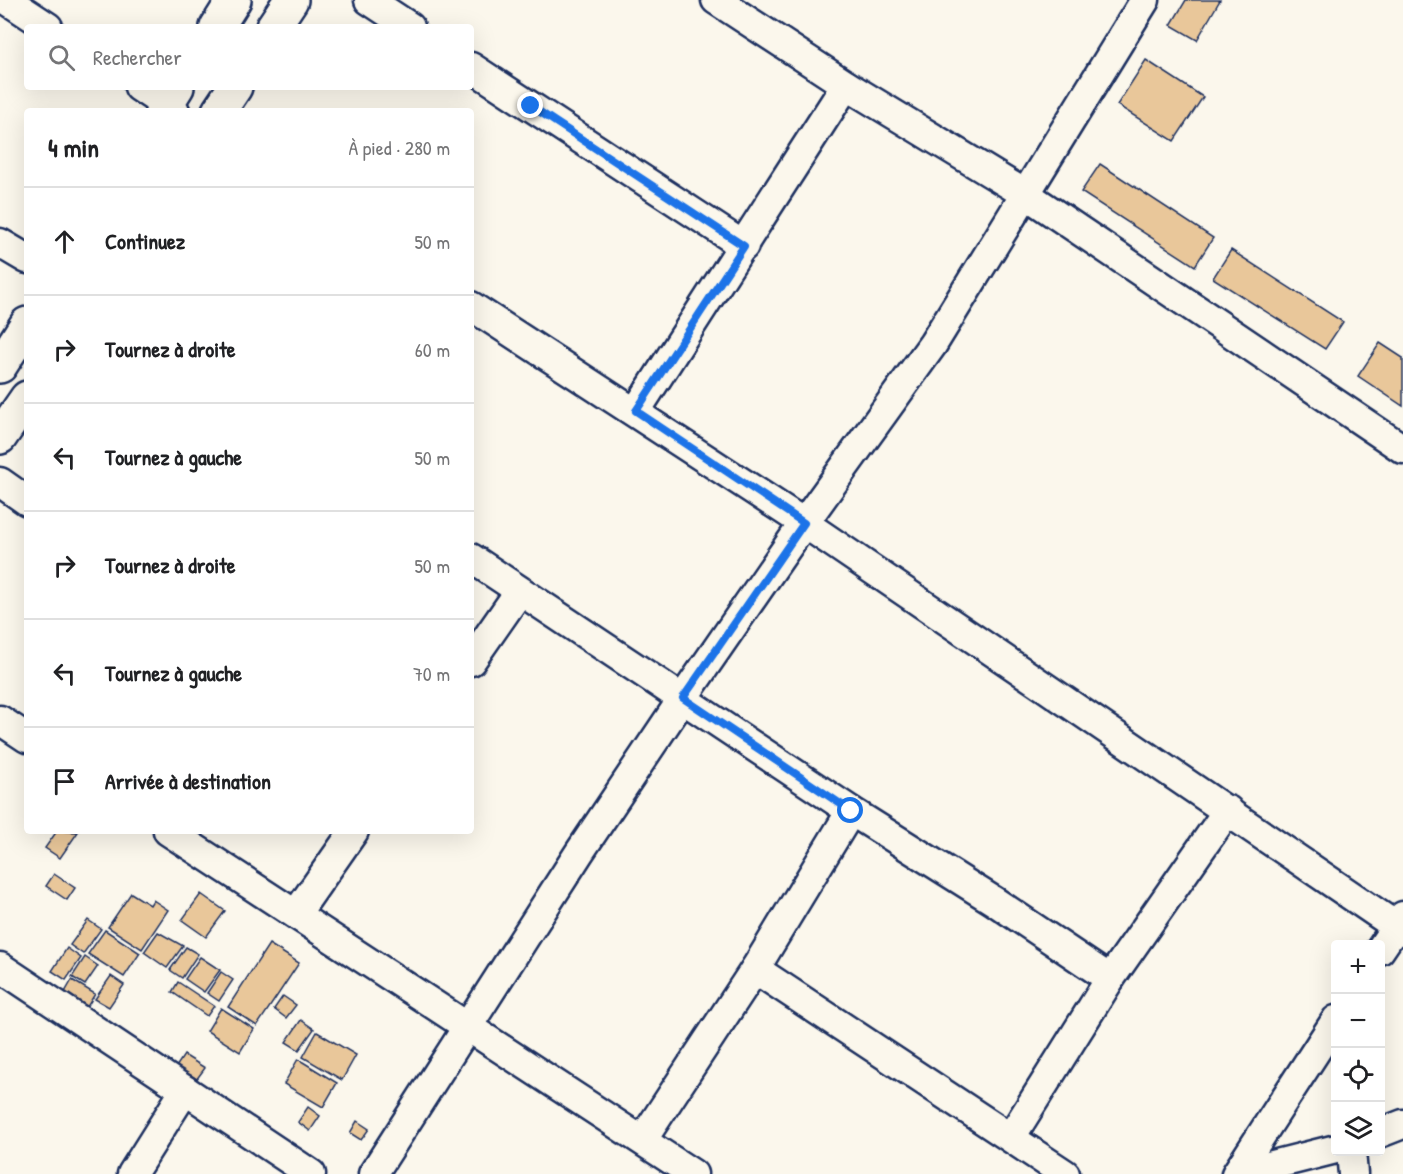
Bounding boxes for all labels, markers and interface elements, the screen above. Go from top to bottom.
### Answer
search box [24,24,474,90]
icon: search [45,41,78,74]
text: Rechercher [93,42,182,72]
route end [517,92,543,118]
text: 4 min [48,130,99,165]
text: À pied · 280 m [348,134,450,161]
icon: ahead [48,225,81,258]
text: Continuez [105,226,185,256]
text: 50 m [414,228,450,255]
icon: right [48,333,81,366]
text: Tournez à droite [105,334,235,364]
text: 60 m [415,336,450,363]
icon: left [48,441,81,474]
text: Tournez à gauche [105,442,242,472]
text: 50 m [414,444,450,471]
icon: right [48,549,81,582]
text: Tournez à droite [105,550,235,580]
text: 50 m [414,552,450,579]
icon: left [48,657,81,690]
text: Tournez à gauche [105,658,242,688]
text: 70 m [413,660,450,687]
icon: arrive [48,765,81,798]
text: Arrivée à destination [105,766,271,796]
route start [837,797,863,823]
map controls [1331,940,1385,1156]
button: + [1331,940,1385,994]
button: − [1331,994,1385,1048]
button: locate [1331,1048,1385,1102]
button: layers [1331,1102,1385,1156]

